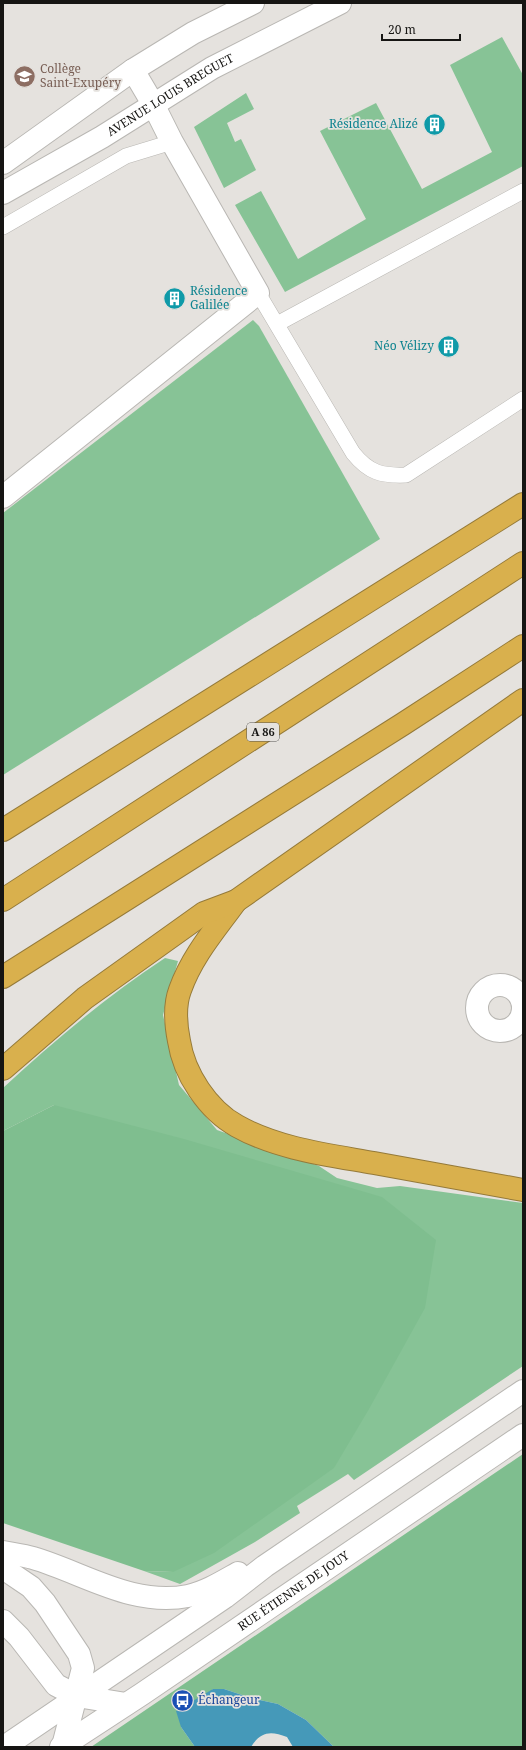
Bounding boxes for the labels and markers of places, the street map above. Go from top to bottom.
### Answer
place label: Collège Saint-Exupéry [40,60,121,91]
school or university icon: Collège Saint-Exupéry [12,63,38,89]
building icon: Résidence Alizé [421,111,447,137]
place label: Résidence Alizé [329,115,418,132]
place label: Résidence Galilée [190,282,247,313]
building icon: Résidence Galilée [162,285,188,311]
building icon: Néo Vélizy [436,333,462,359]
place label: Néo Vélizy [374,337,434,354]
bus stop icon: Échangeur [169,1687,195,1713]
place label: Échangeur [198,1691,260,1708]

